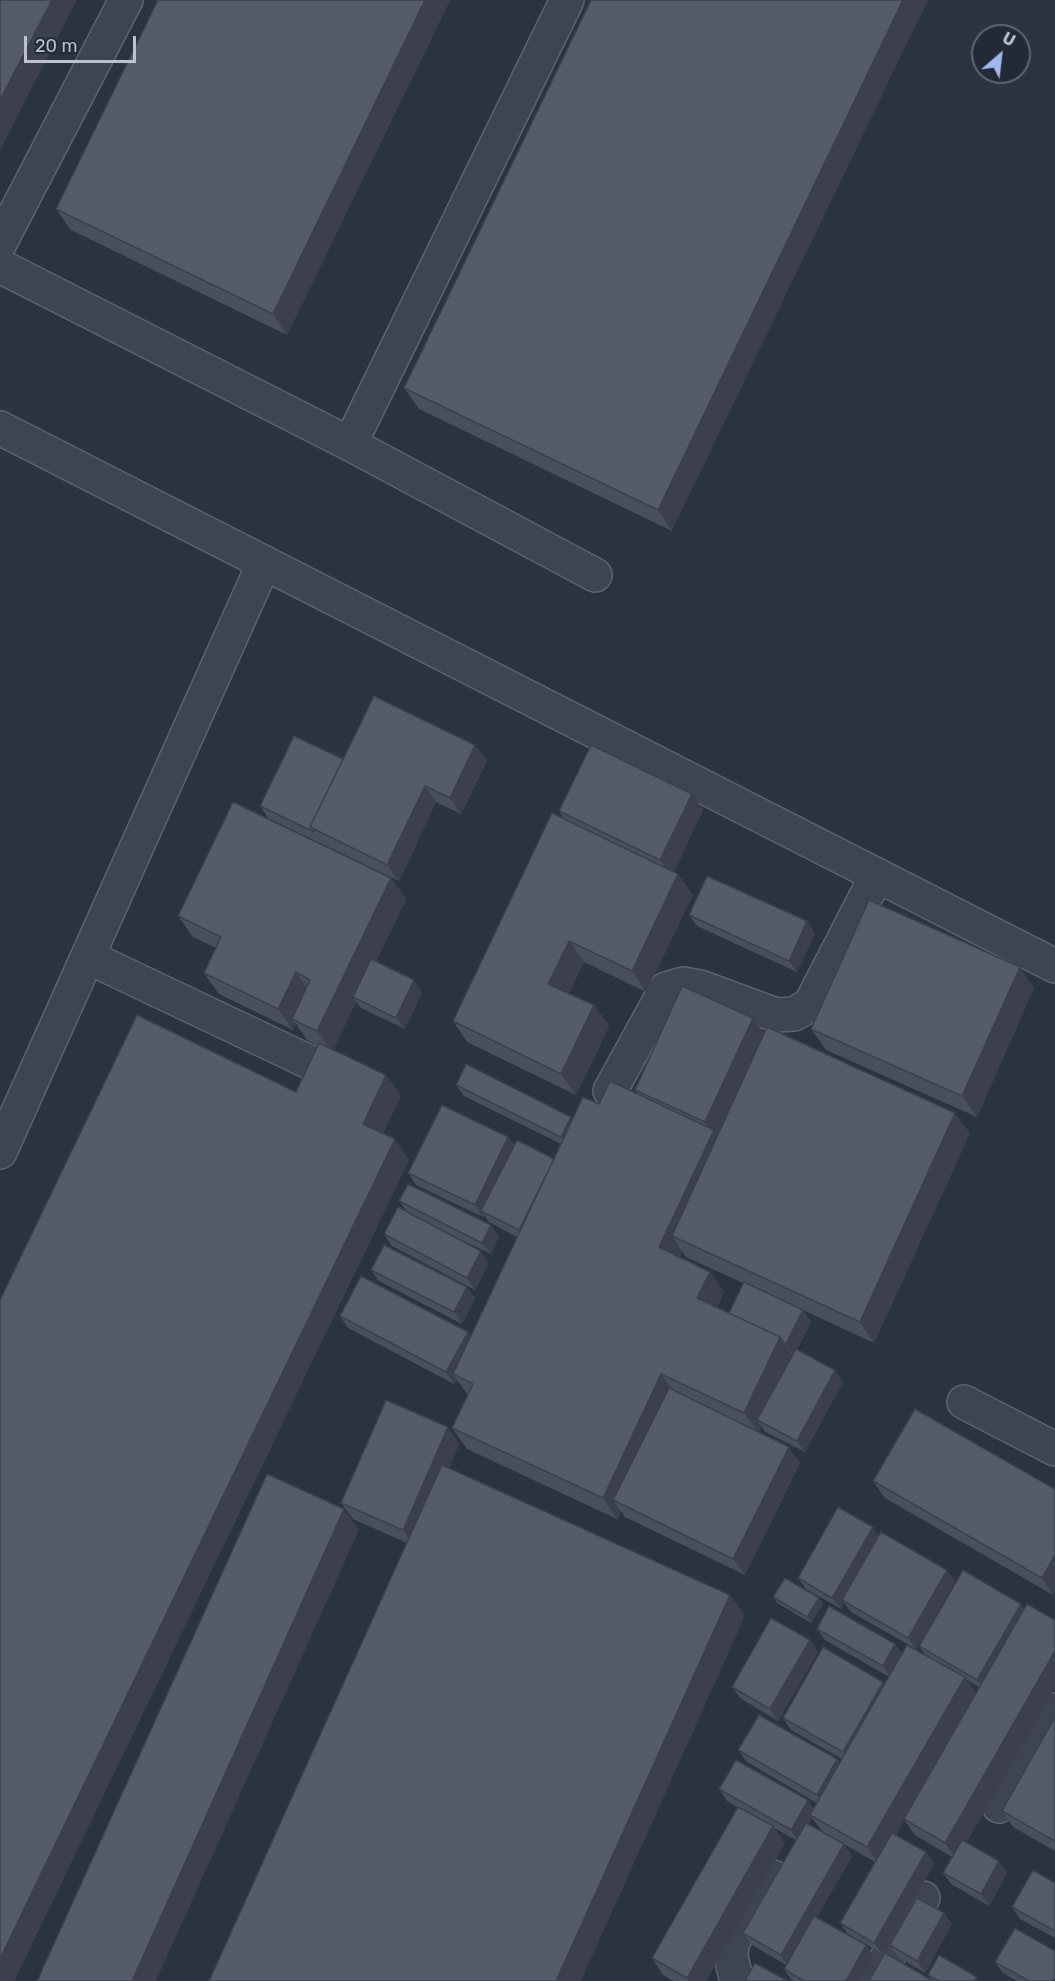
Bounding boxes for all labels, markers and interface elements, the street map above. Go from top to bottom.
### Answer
scale bar [27,24,140,62]
north arrow [971,24,1031,84]
text: U [999,28,1018,51]
text: 20 m [35,35,77,57]

